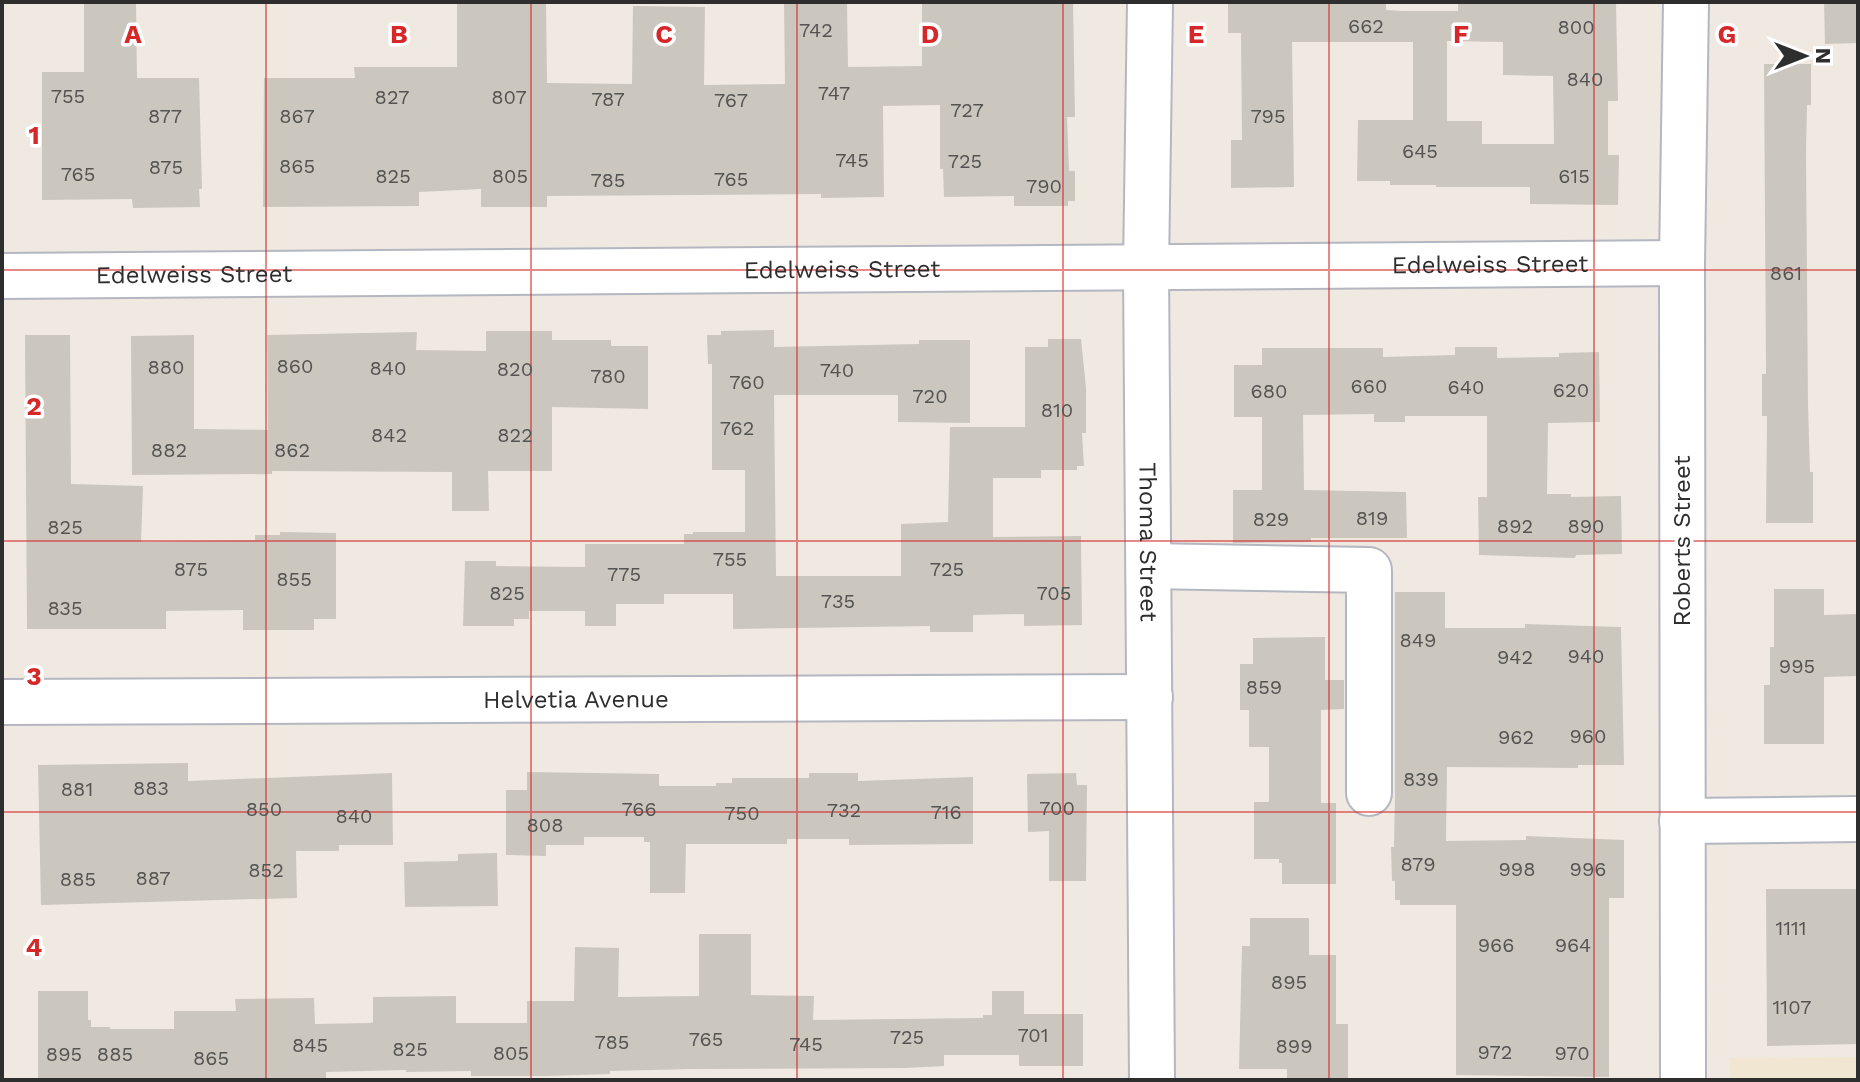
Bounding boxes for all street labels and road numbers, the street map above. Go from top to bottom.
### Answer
street label: Edelweiss Street [1392,250,1588,279]
street label: Edelweiss Street [744,255,940,284]
street label: Edelweiss Street [96,260,292,289]
street label: Roberts Street [1668,455,1696,627]
street label: Thoma Street [1133,462,1163,622]
street label: Helvetia Avenue [483,685,669,714]

